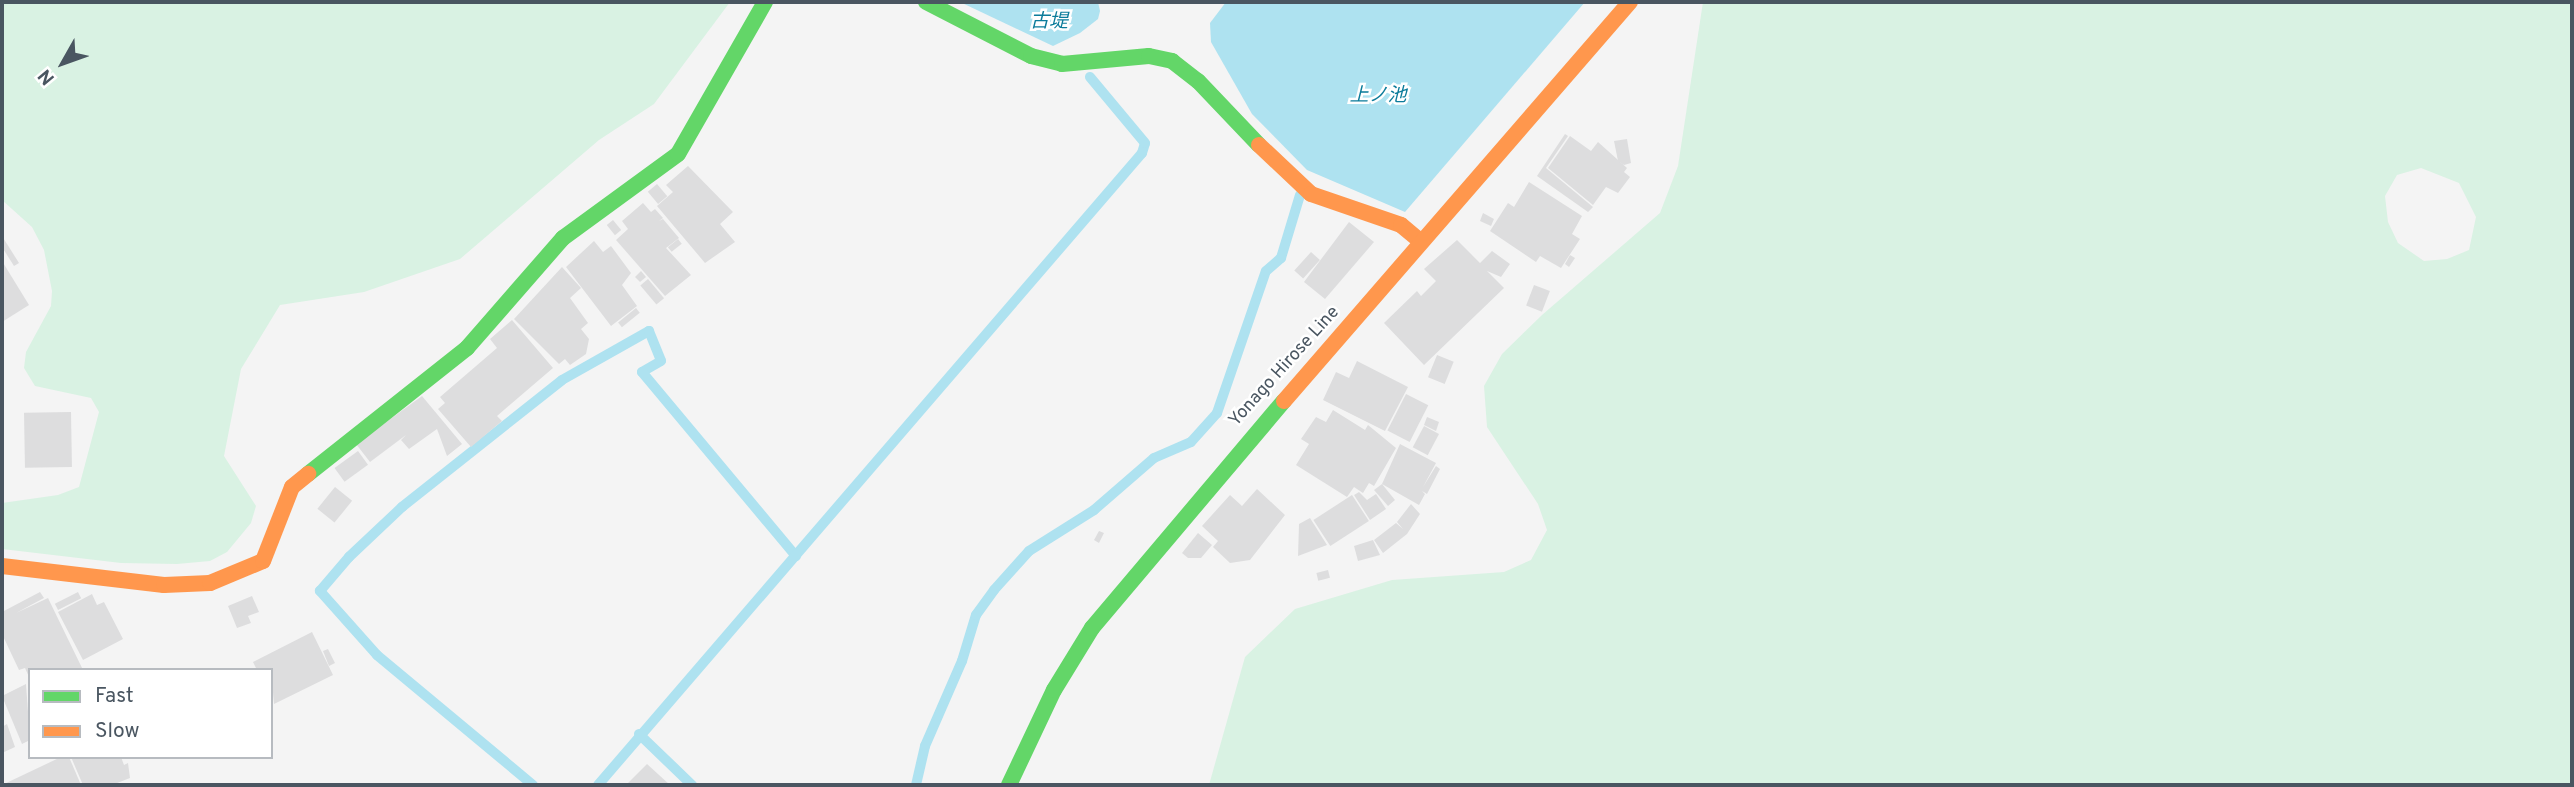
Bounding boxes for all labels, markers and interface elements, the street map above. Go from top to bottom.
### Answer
water label: 古堤 [1030,12,1068,34]
north arrow [28,28,98,98]
text: N [33,64,60,89]
water label: 上ノ池 [1350,86,1406,108]
street label: Yonago Hirose Line [1225,302,1345,432]
legend [28,668,273,759]
text: Fast [95,683,134,710]
text: Slow [95,718,140,745]

